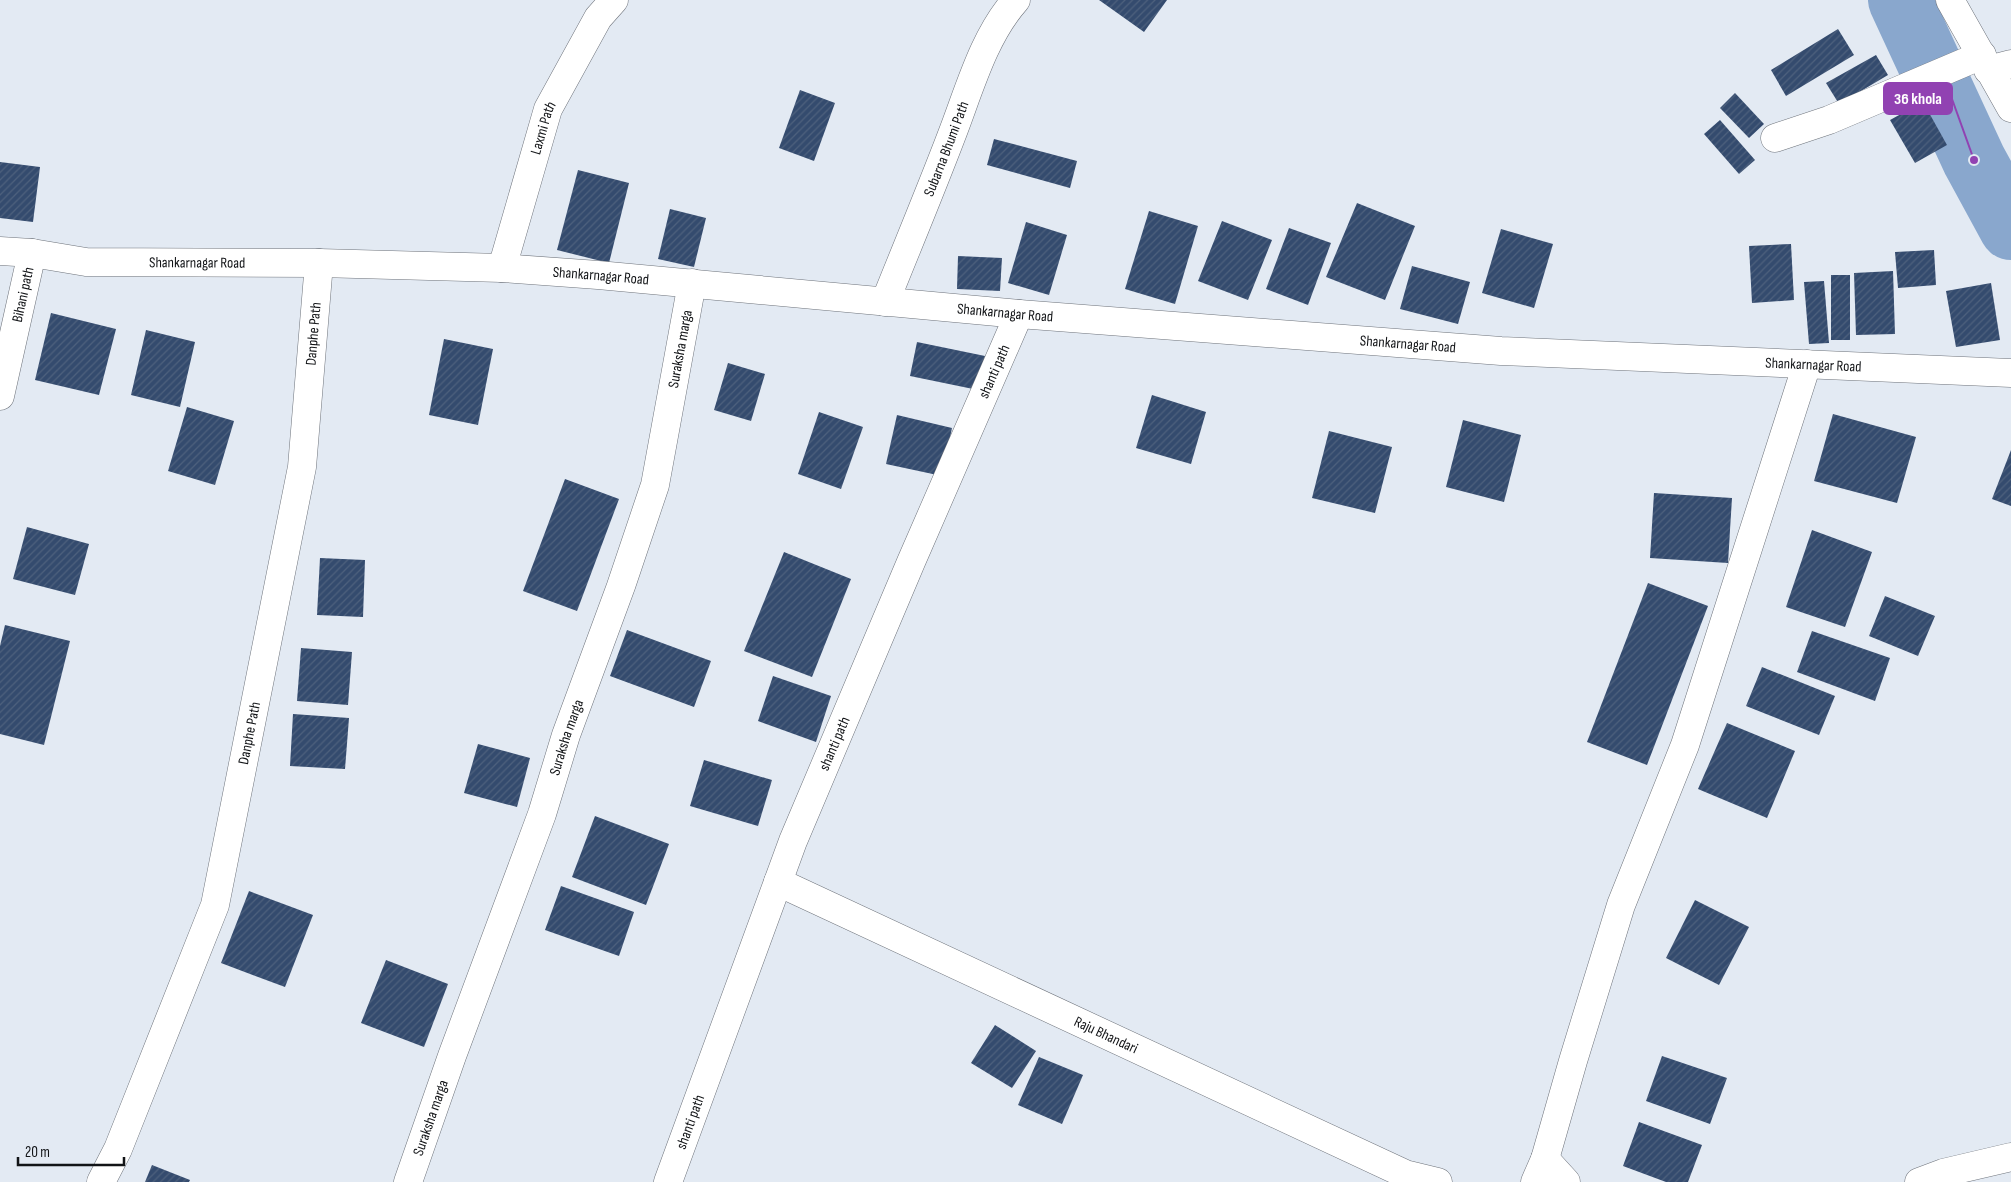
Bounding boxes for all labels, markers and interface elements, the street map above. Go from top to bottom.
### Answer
callout: 36 khola [1884,83,1952,114]
text: 36 khola [1894,90,1942,109]
street label: Laxmi Path [526,98,560,157]
street label: Subarna Bhumi Path [919,98,973,199]
street label: Shankarnagar Road [149,253,245,272]
street label: Shankarnagar Road [552,262,650,289]
street label: Bihani path [7,265,38,324]
street label: Shankarnagar Road [956,299,1054,326]
street label: Danphe Path [301,301,325,366]
street label: Suraksha marga [663,308,696,389]
street label: Shankarnagar Road [1359,331,1457,357]
street label: shanti path [974,342,1014,401]
street label: Shankarnagar Road [1765,353,1862,376]
street label: Suraksha marga [545,697,588,778]
street label: Danphe Path [234,700,265,766]
street label: shanti path [814,714,854,773]
street label: Raju Bhandari [1071,1012,1141,1058]
street label: Suraksha marga [408,1077,452,1158]
street label: shanti path [671,1092,709,1152]
scale bar [18,1134,124,1166]
text: 20 m [25,1143,50,1162]

